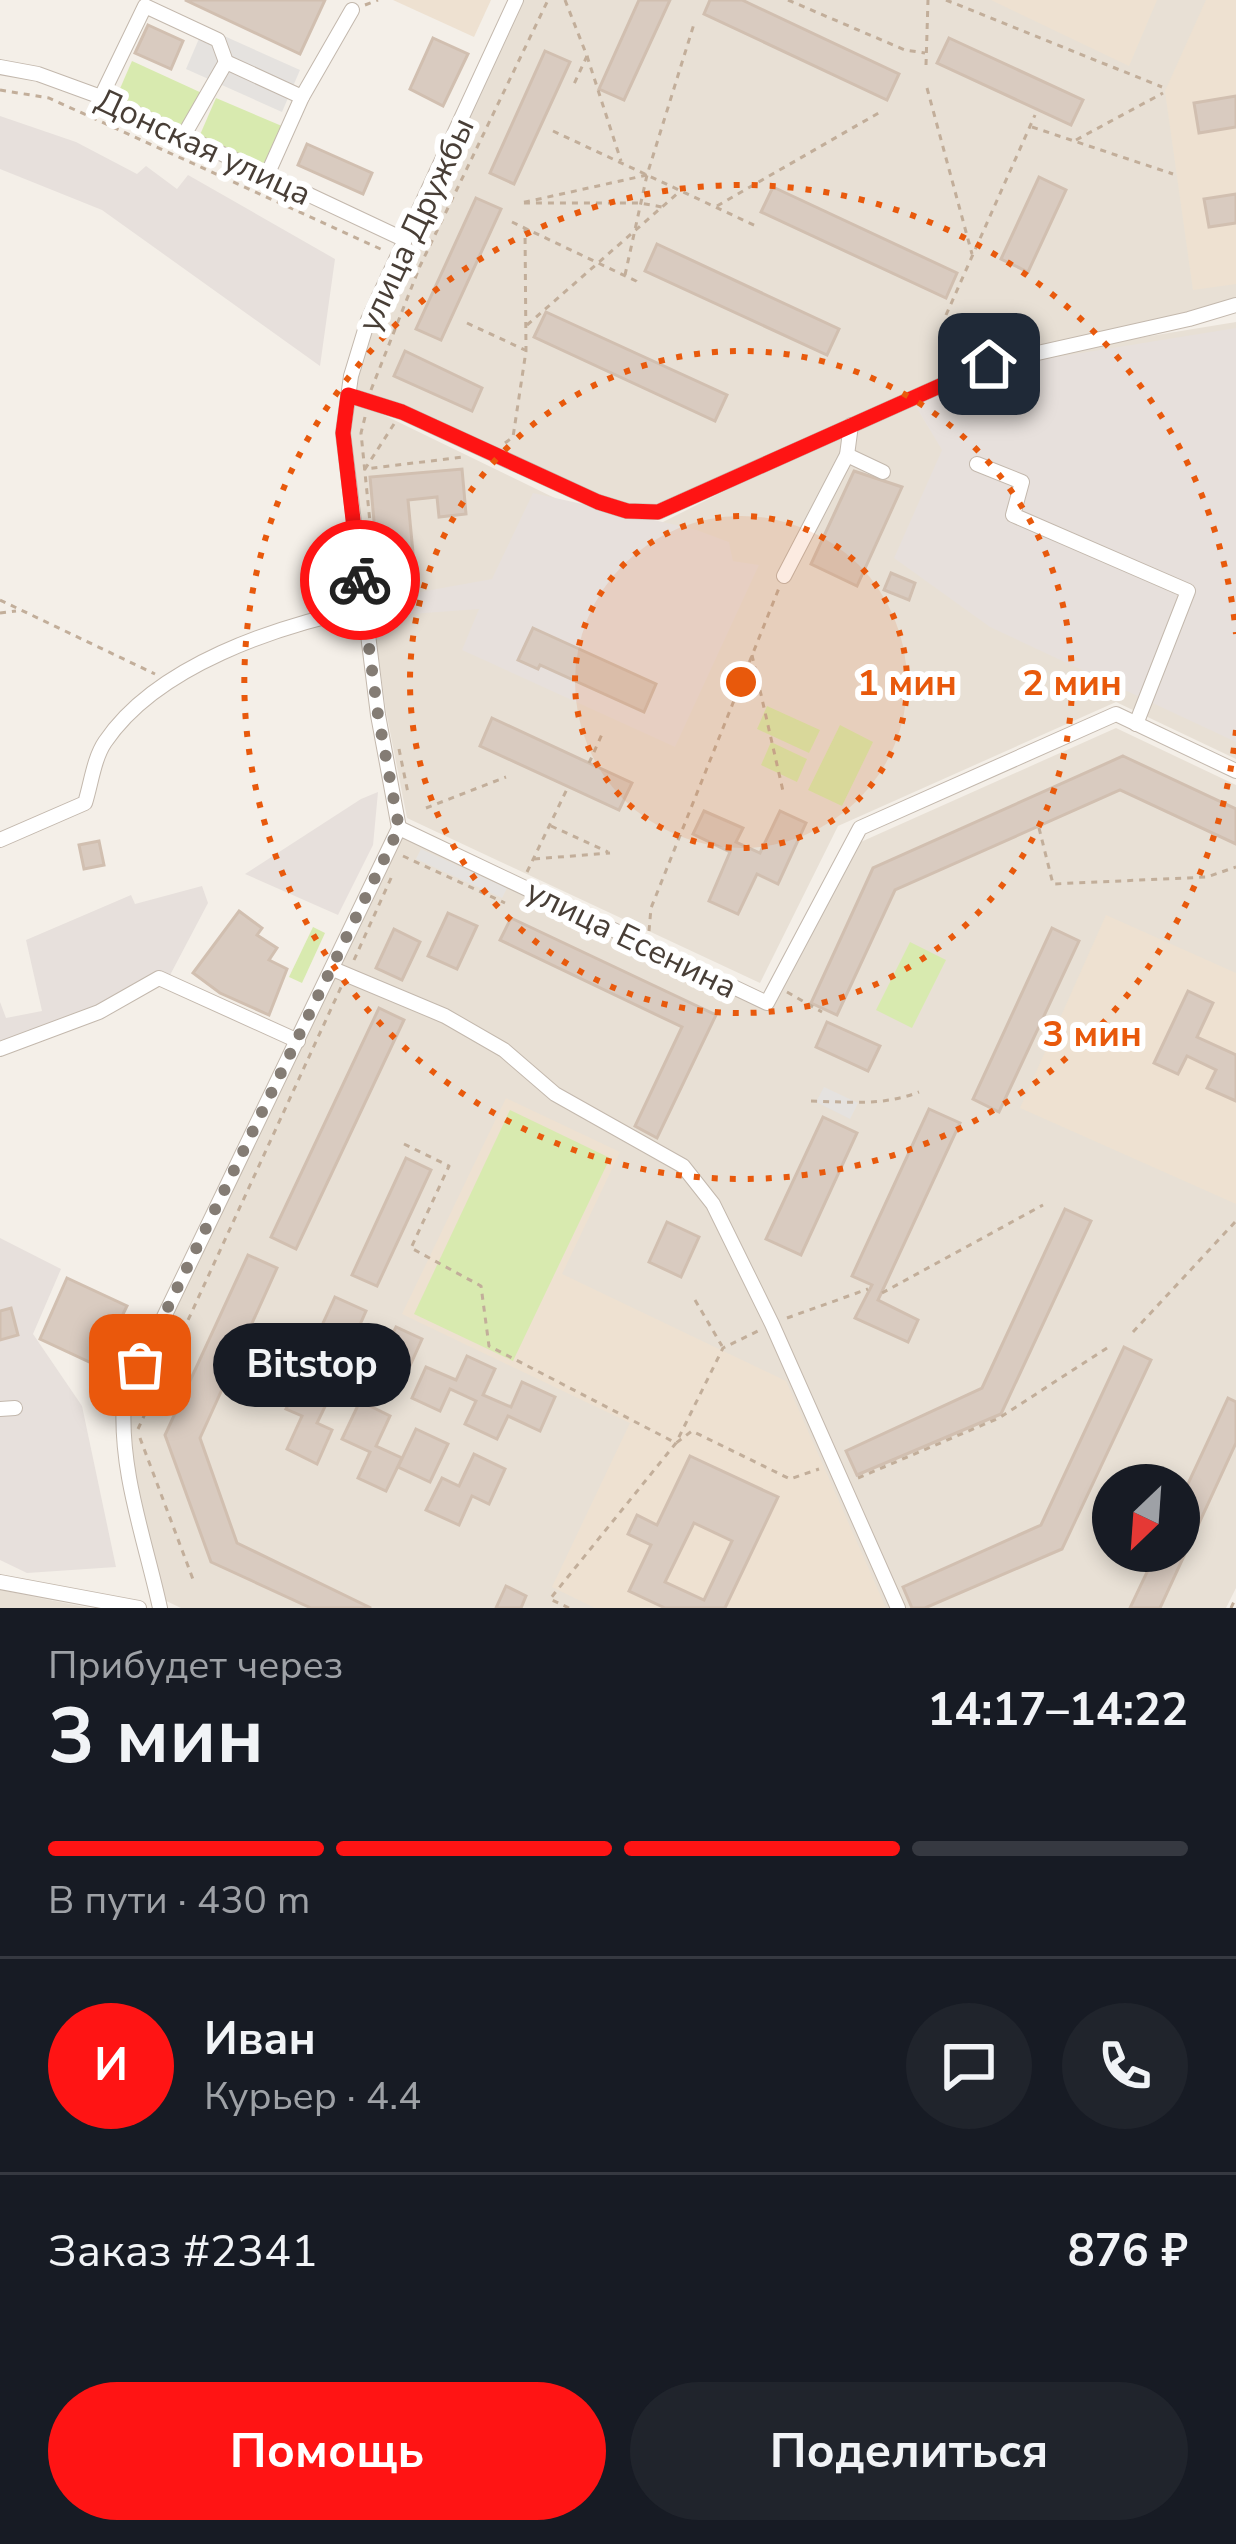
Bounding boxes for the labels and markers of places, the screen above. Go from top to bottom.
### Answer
pin [938,313,1040,415]
centre of rings [720,661,762,703]
pin [89,1314,191,1416]
callout: Bitstop [212,1323,410,1407]

